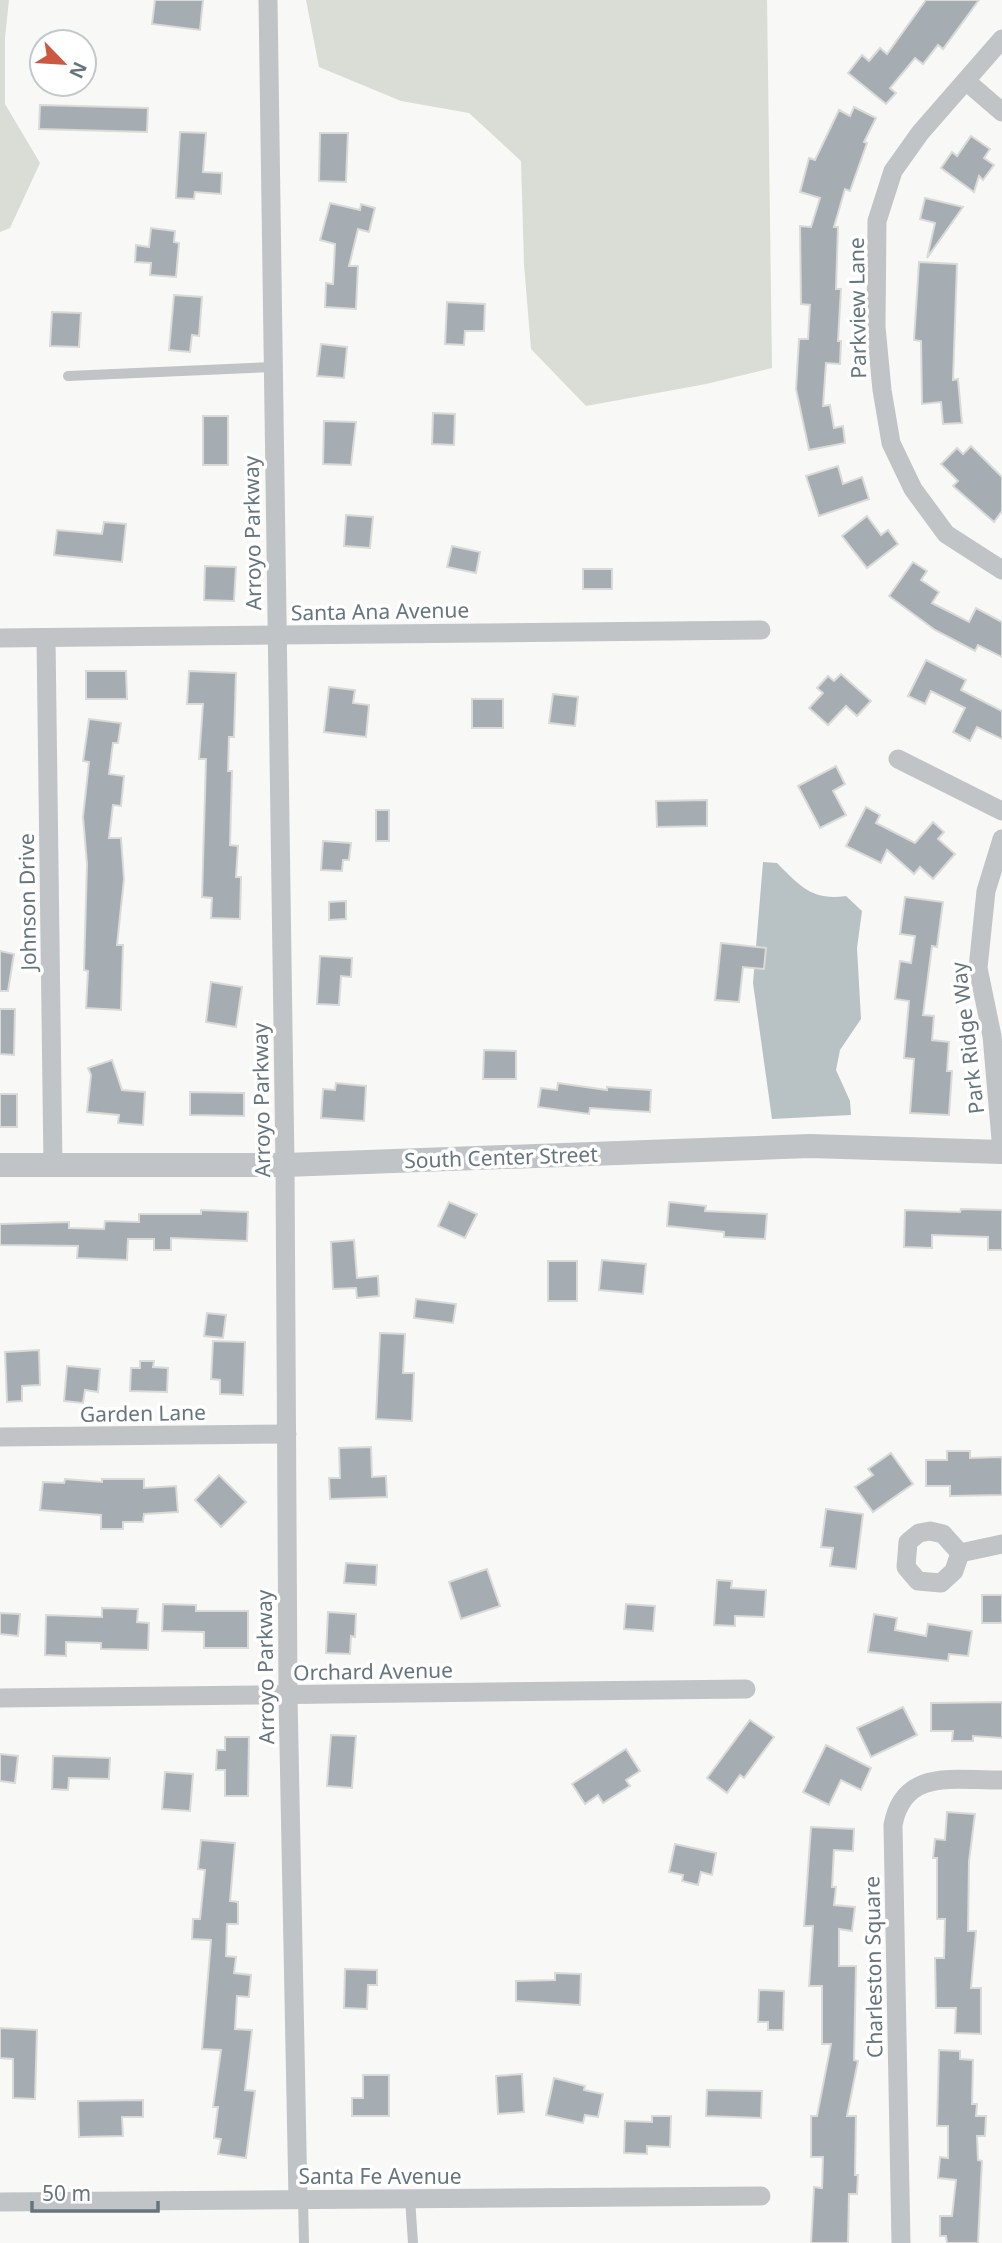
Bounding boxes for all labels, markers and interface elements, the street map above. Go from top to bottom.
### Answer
north arrow [28,28,98,98]
text: N [63,58,93,83]
street label: Parkview Lane [842,237,872,379]
street label: Arroyo Parkway [237,455,267,611]
street label: Santa Ana Avenue [291,595,469,627]
street label: Johnson Drive [12,833,42,973]
street label: Park Ridge Way [944,960,990,1116]
street label: Arroyo Parkway [246,1022,276,1178]
street label: South Center Street [404,1140,599,1174]
street label: Garden Lane [80,1398,206,1428]
street label: Arroyo Parkway [250,1589,280,1745]
street label: Orchard Avenue [293,1656,453,1686]
street label: Charleston Square [857,1876,889,2058]
street label: Santa Fe Avenue [298,2162,462,2190]
scale bar [32,2170,158,2214]
text: 50 m [42,2179,91,2207]

